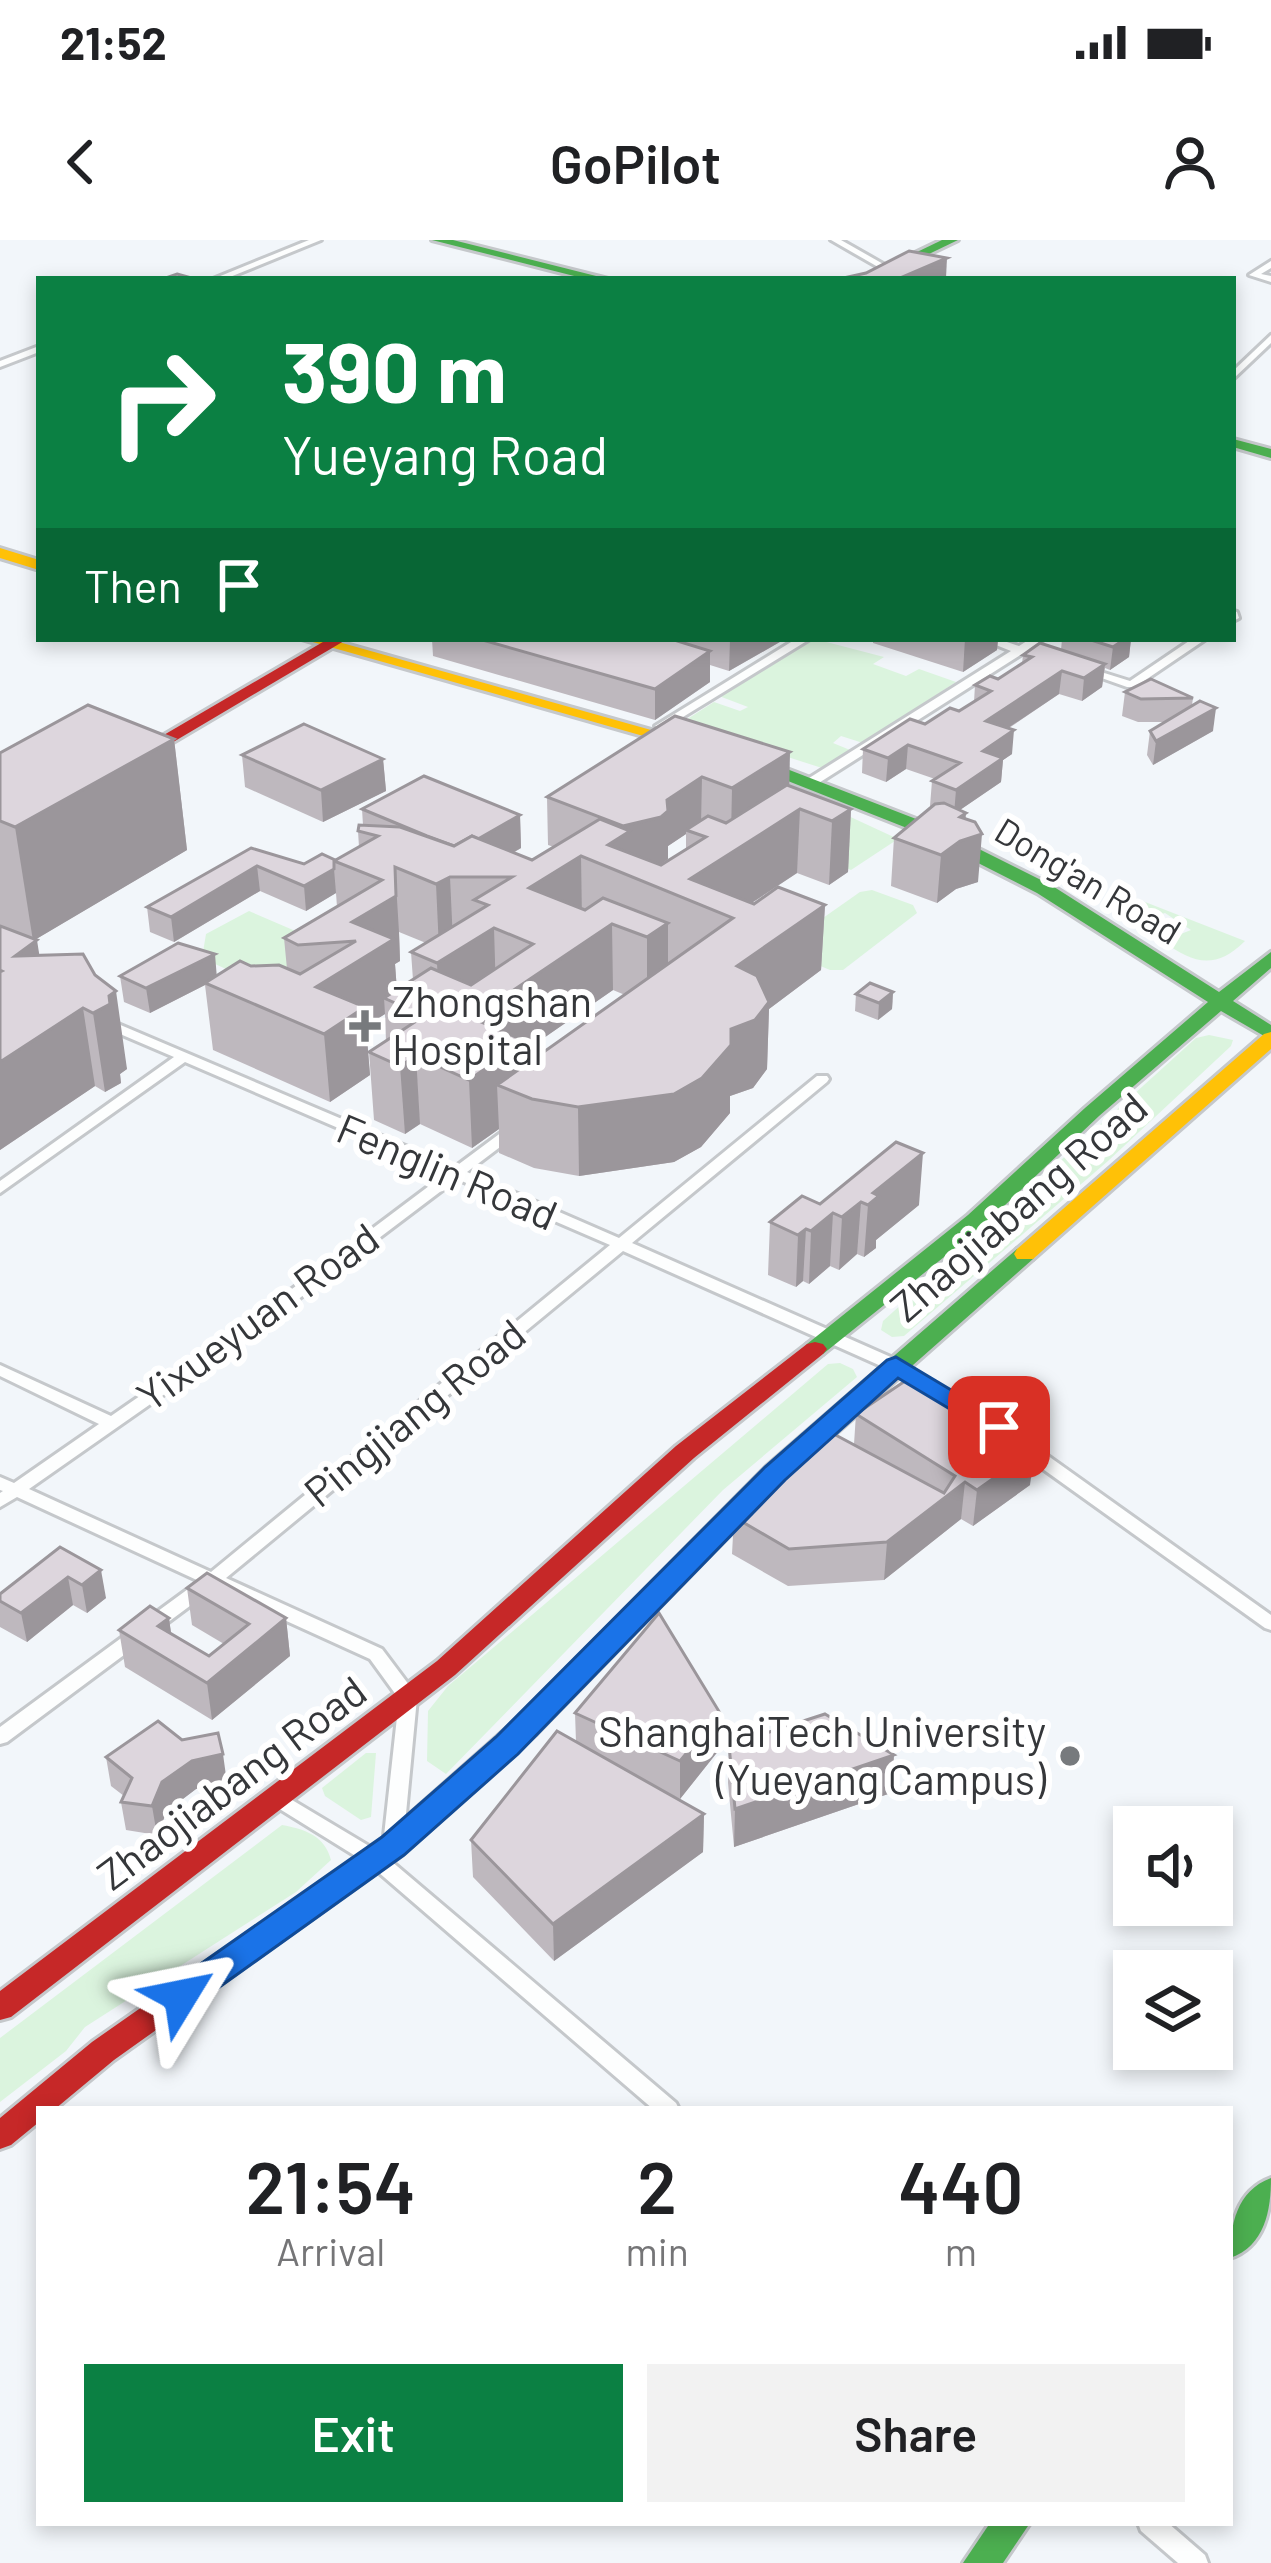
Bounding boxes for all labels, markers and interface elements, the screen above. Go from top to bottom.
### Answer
text: 21:52 [60,15,167,69]
icon: back [48,129,114,195]
icon: person [1157,129,1223,195]
text: GoPilot [550,130,721,195]
text: 390 m [282,319,507,420]
icon: right [84,324,240,480]
text: Yueyang Road [282,421,608,486]
icon: arrive [206,552,272,618]
text: Then [84,558,182,612]
street label: Dong'an Road [988,807,1189,952]
place label: Zhongshan Hospital [392,975,592,1074]
marker: Zhongshan Hospital [349,1010,381,1042]
street label: Zhaojiabang Road [879,1081,1157,1331]
street label: Fenglin Road [330,1101,565,1240]
street label: Yixueyuan Road [126,1211,388,1421]
street label: Pingjiang Road [293,1307,535,1516]
pin [948,1376,1050,1478]
icon: arrive [966,1394,1032,1460]
street label: Zhaojiabang Road [87,1664,376,1899]
place label: ShanghaiTech University (Yueyang Campus) [598,1705,1047,1804]
marker: ShanghaiTech University (Yueyang Campus) [1057,1743,1083,1769]
map controls [1113,1806,1233,2070]
button: sound [1113,1806,1233,1926]
position arrow [118,1933,244,2059]
button: layers [1113,1950,1233,2070]
text: 21:54 [246,2142,416,2228]
text: 2 [637,2142,677,2228]
text: 440 [898,2142,1023,2228]
text: Arrival [276,2227,385,2274]
text: min [625,2227,689,2274]
text: m [945,2227,977,2274]
button: Exit [84,2364,623,2502]
button: Share [647,2364,1185,2502]

